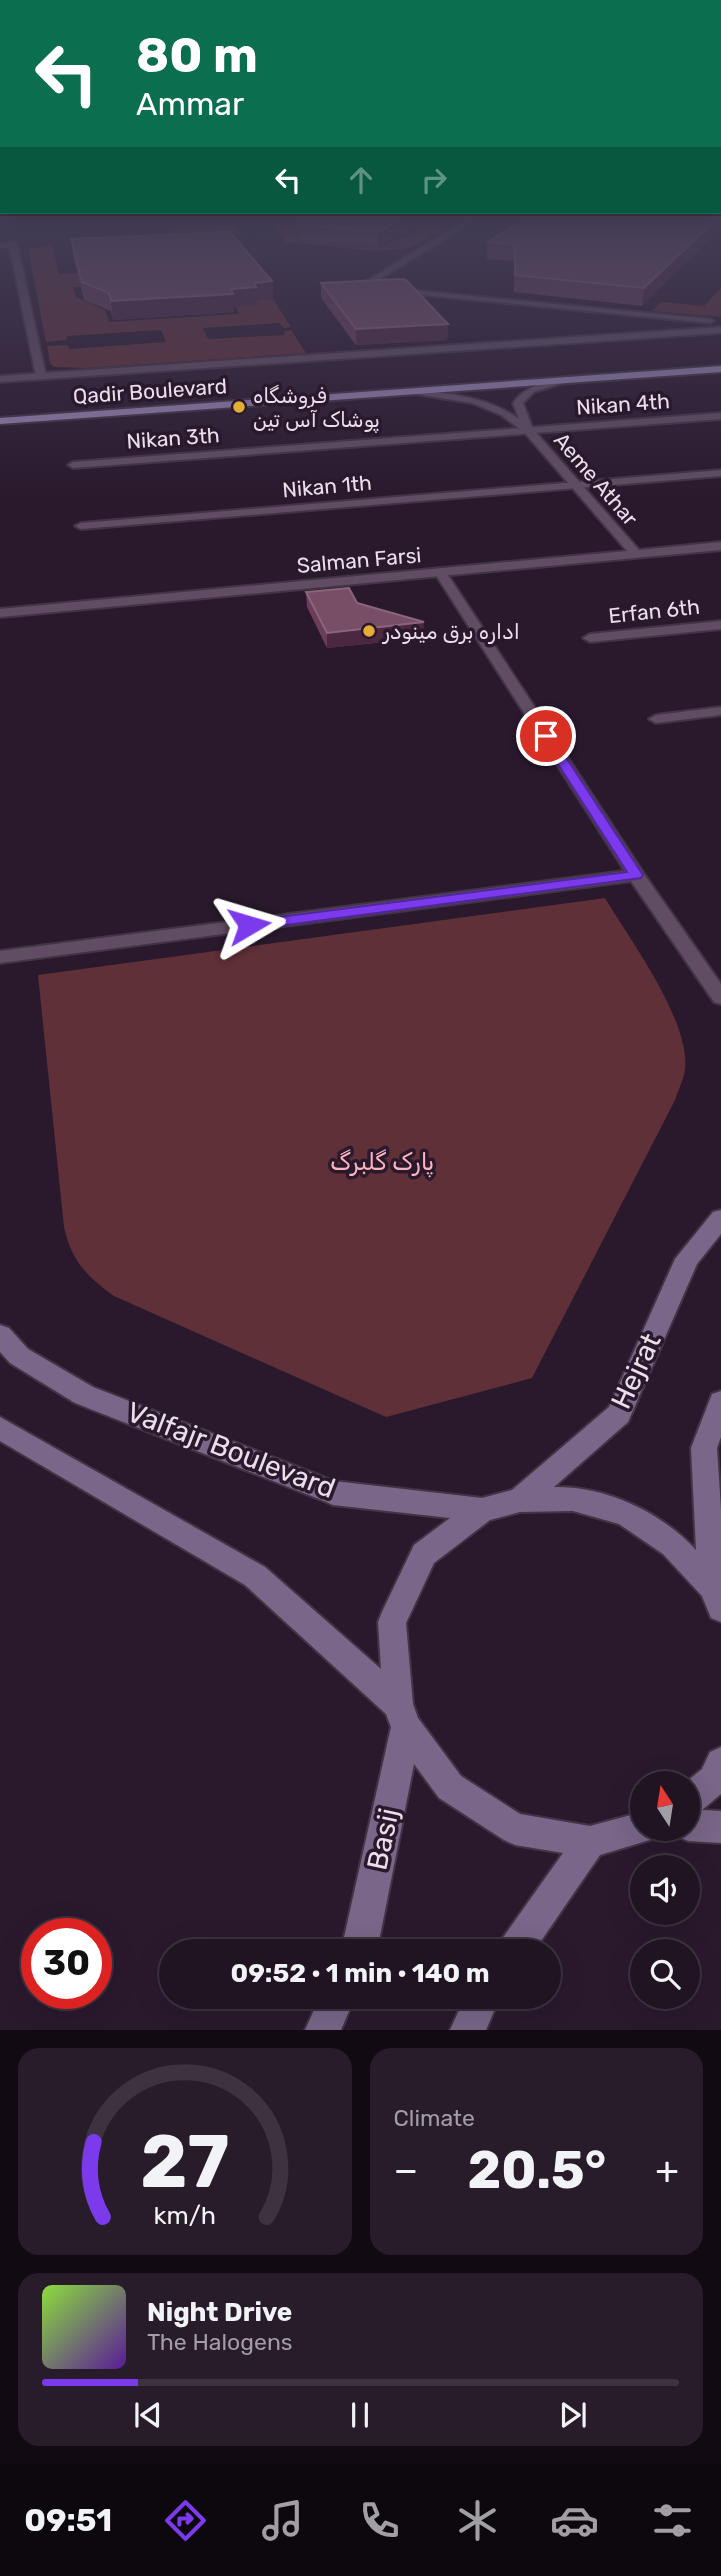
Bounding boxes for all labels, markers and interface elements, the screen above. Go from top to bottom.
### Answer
text: 80 m [136,26,258,84]
icon: left [21,28,112,119]
text: Ammar [136,85,244,123]
icon: left [269,161,307,199]
icon: ahead [342,161,380,199]
icon: right [415,161,453,199]
street label: Qadir Boulevard [72,373,228,409]
place label: فروشگاه پوشاک آس تین [253,383,380,434]
street label: Nikan 4th [575,388,671,420]
marker: فروشگاه پوشاک آس تین [231,399,247,415]
street label: Nikan 3th [126,422,220,454]
street label: Aeme Athar [549,427,643,531]
street label: Nikan 1th [281,470,373,502]
street label: Salman Farsi [296,542,422,578]
street label: Erfan 6th [607,594,701,628]
place label: اداره برق مینودر [381,619,520,644]
marker: اداره برق مینودر [361,623,377,639]
pin [516,706,576,766]
icon: arrive [527,717,565,755]
position arrow [212,888,286,962]
park label: پارک گلبرگ [330,1148,434,1178]
street label: Hejrat [604,1328,668,1414]
street label: Valfajr Boulevard [122,1395,340,1505]
north arrow [630,1771,700,1841]
map controls [630,1771,700,2009]
street label: Basij [360,1805,406,1873]
button: sound [630,1855,700,1925]
speed limit sign: 30 [21,1918,112,2009]
button: search [630,1939,700,2009]
text: 09:52 · 1 min · 140 m [230,1958,490,1989]
text: Climate [394,2104,475,2132]
text: 27 [140,2120,229,2206]
text: 20.5° [468,2139,606,2201]
text: − [394,2147,418,2193]
text: + [655,2147,679,2193]
text: km/h [154,2201,216,2230]
text: Night Drive [147,2297,292,2328]
text: The Halogens [147,2328,293,2356]
icon: previous [129,2396,167,2434]
icon: pause [341,2396,379,2434]
icon: next [554,2396,592,2434]
icon: directions [161,2496,210,2545]
icon: music [258,2496,307,2545]
icon: phone [355,2496,404,2545]
icon: climate [453,2496,502,2545]
icon: car [550,2496,599,2545]
icon: filters [648,2496,697,2545]
text: 09:51 [24,2501,112,2539]

